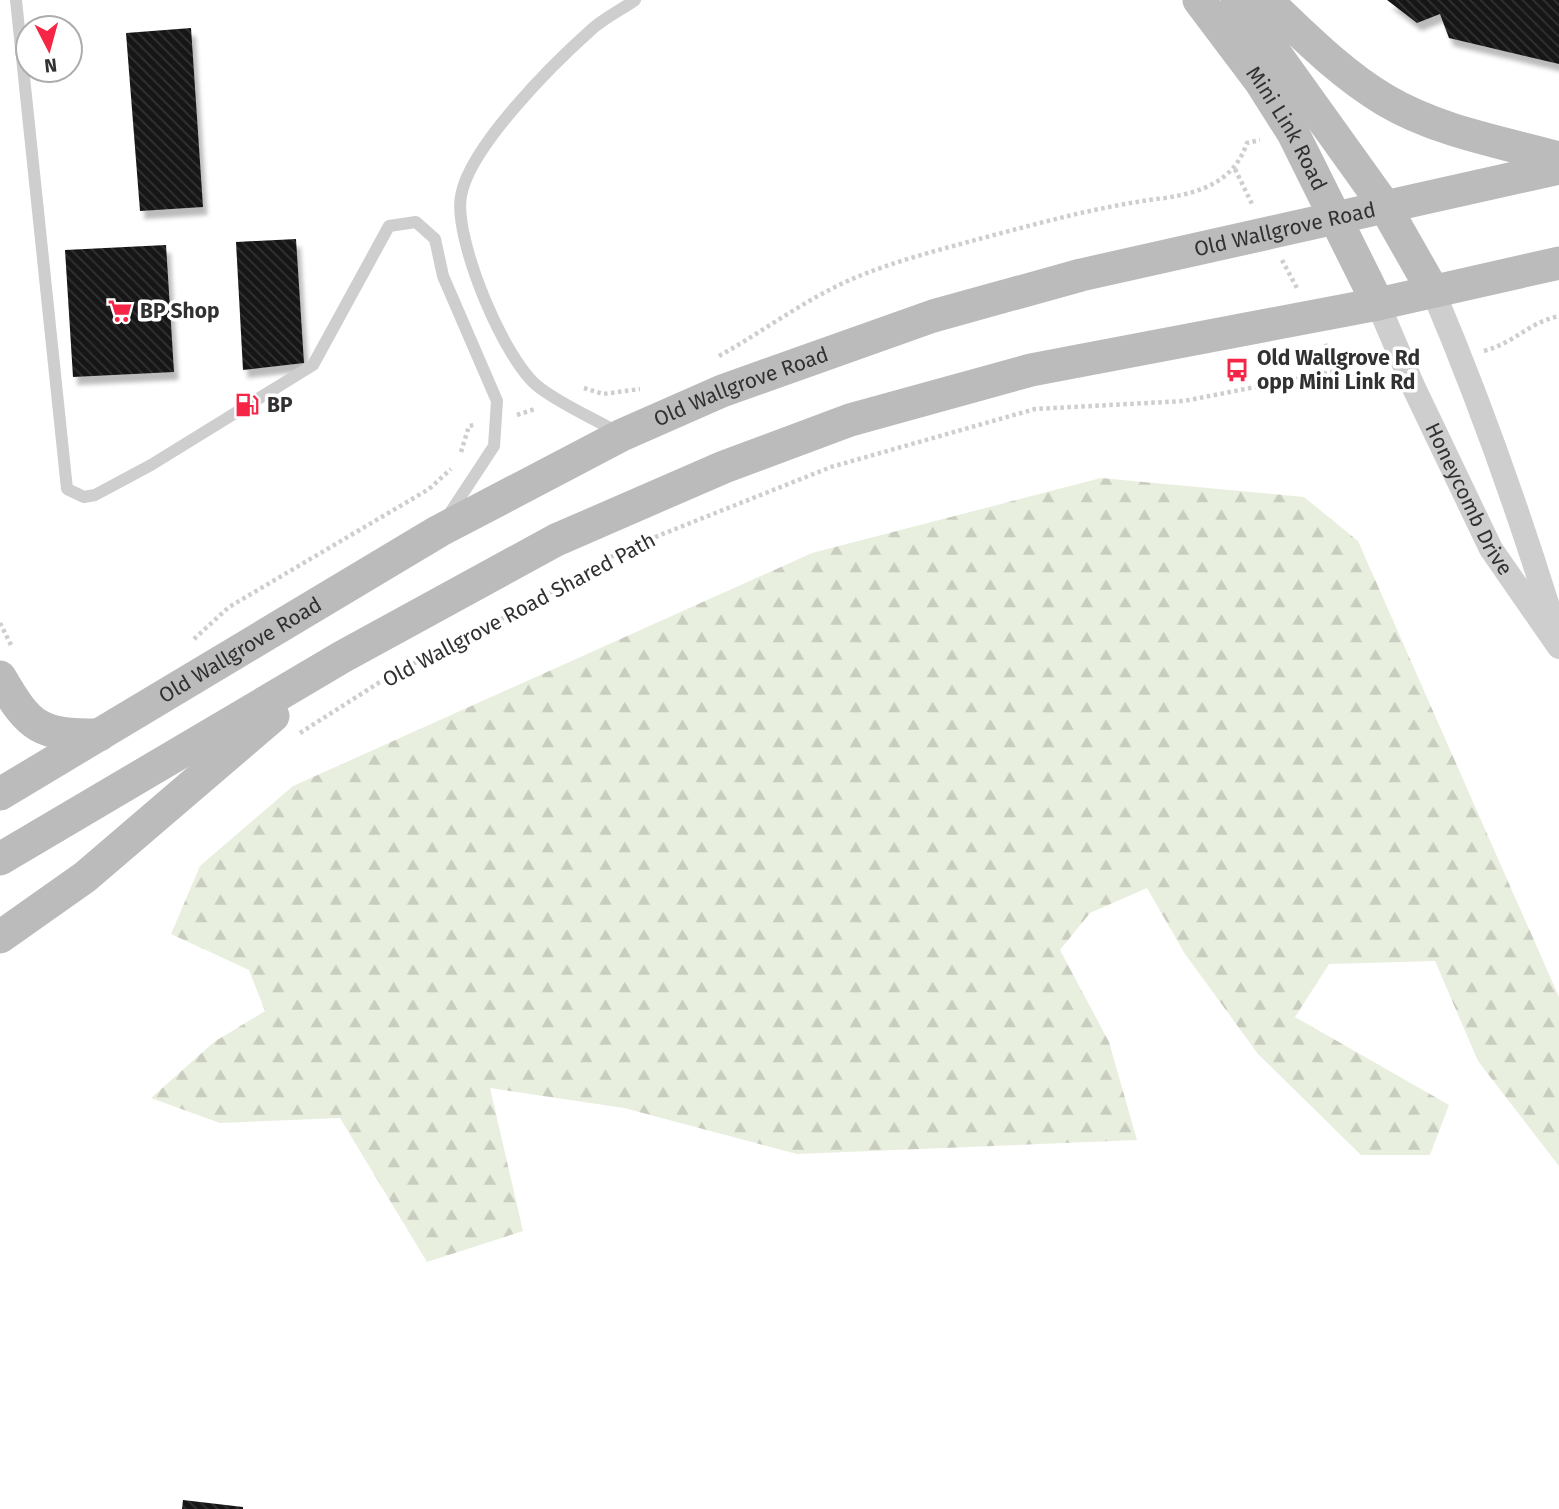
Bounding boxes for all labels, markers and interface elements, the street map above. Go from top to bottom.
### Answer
north arrow [14,14,84,84]
text: N [43,53,58,78]
street label: Mini Link Road [1240,61,1333,195]
street label: Old Wallgrove Road [1192,196,1378,262]
supermarket icon: BP Shop [106,297,134,325]
place label: BP Shop [140,298,219,324]
street label: Old Wallgrove Road [650,341,832,432]
place label: Old Wallgrove Rd opp Mini Link Rd [1257,345,1420,395]
bus stop icon: Old Wallgrove Rd opp Mini Link Rd [1223,356,1251,384]
fuel station icon: BP [233,391,261,419]
place label: BP [267,392,293,418]
street label: Honeycomb Drive [1419,418,1518,580]
street label: Old Wallgrove Road Shared Path [378,527,660,693]
street label: Old Wallgrove Road [154,591,326,709]

